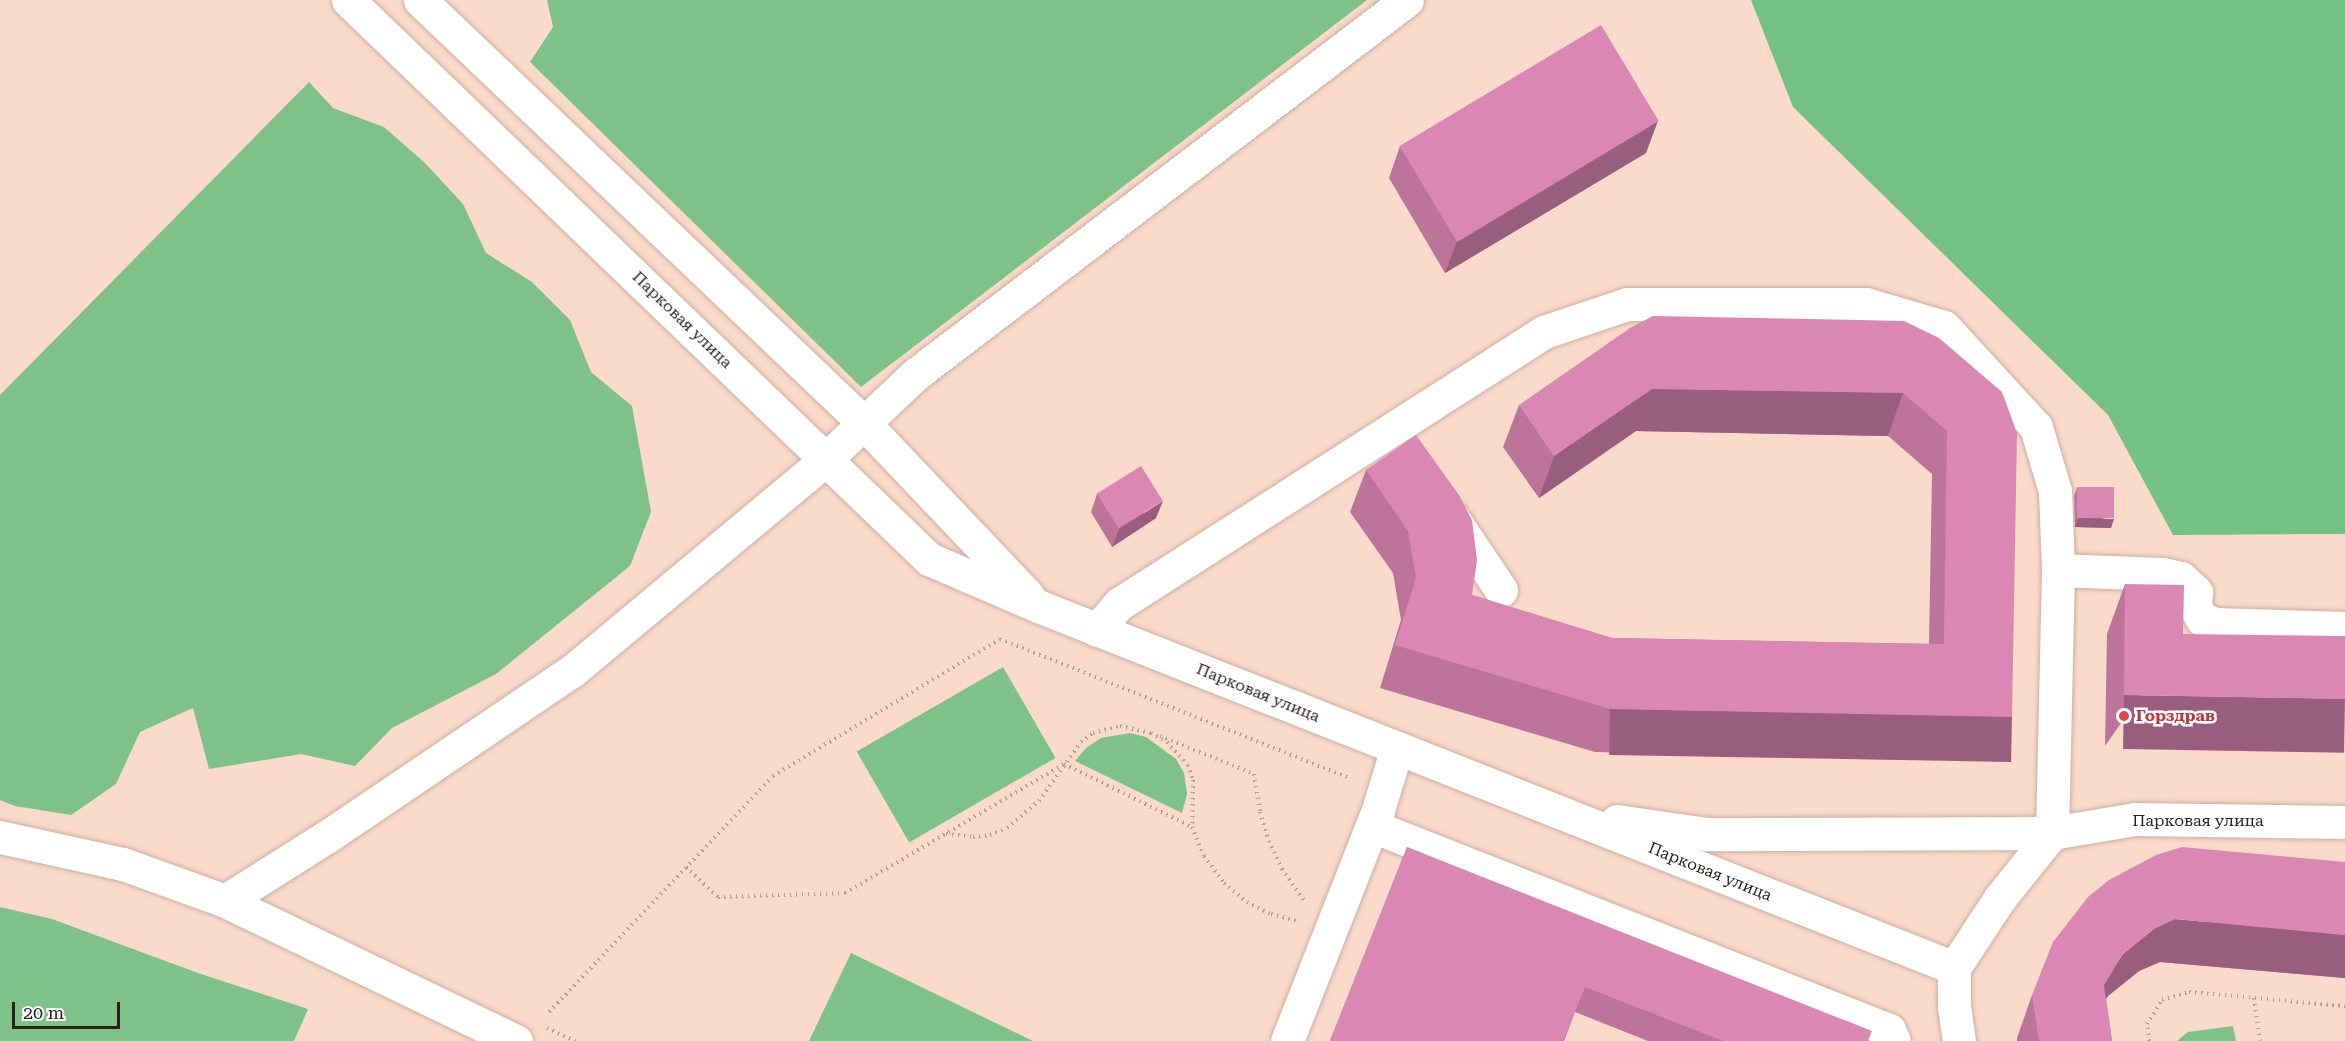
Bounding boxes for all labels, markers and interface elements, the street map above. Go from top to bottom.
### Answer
street label: Парковая улица [628,267,736,373]
street label: Парковая улица [1194,660,1322,726]
place label: Горздрав [2136,706,2215,726]
marker: Горздрав [2117,709,2131,723]
street label: Парковая улица [2132,811,2264,831]
street label: Парковая улица [1646,839,1774,905]
scale bar [15,990,123,1028]
text: 20 m [23,1002,64,1023]

